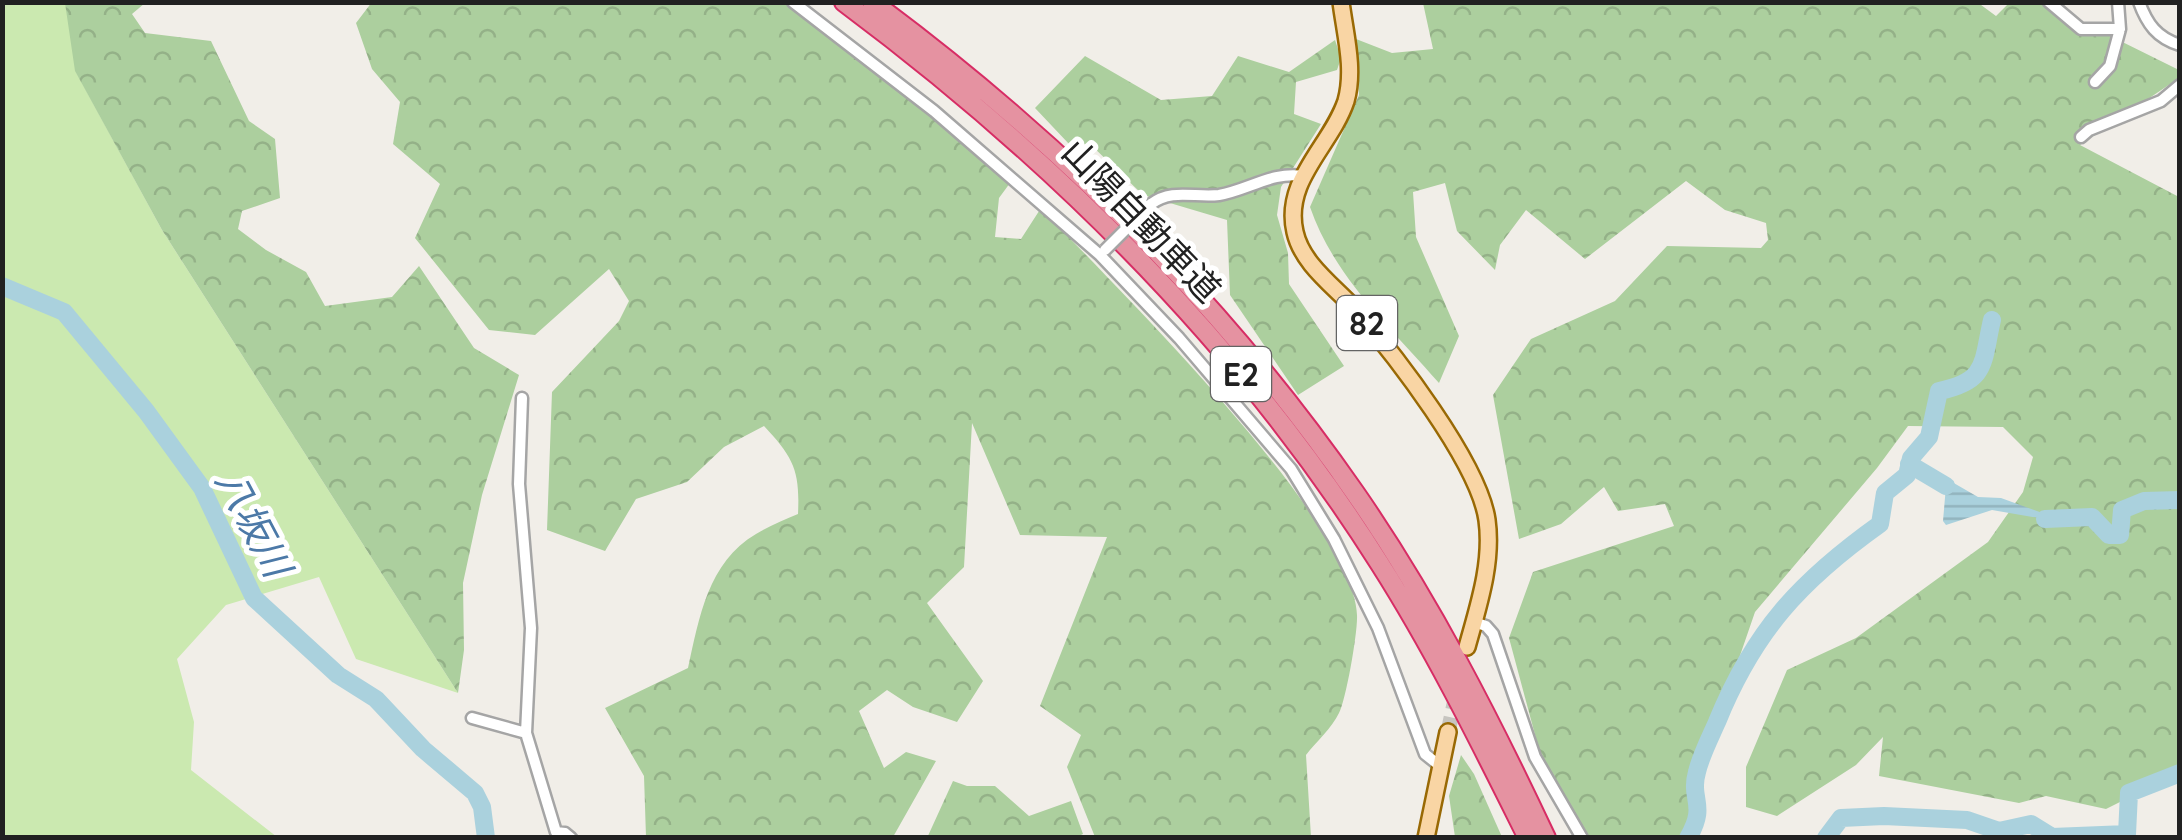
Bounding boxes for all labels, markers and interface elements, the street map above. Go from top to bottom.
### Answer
street label: 山陽自動車道 [1053,129,1231,311]
road number: 82 [1337,296,1397,350]
road number: E2 [1211,347,1271,401]
water label: 八坂川 [206,461,304,588]

